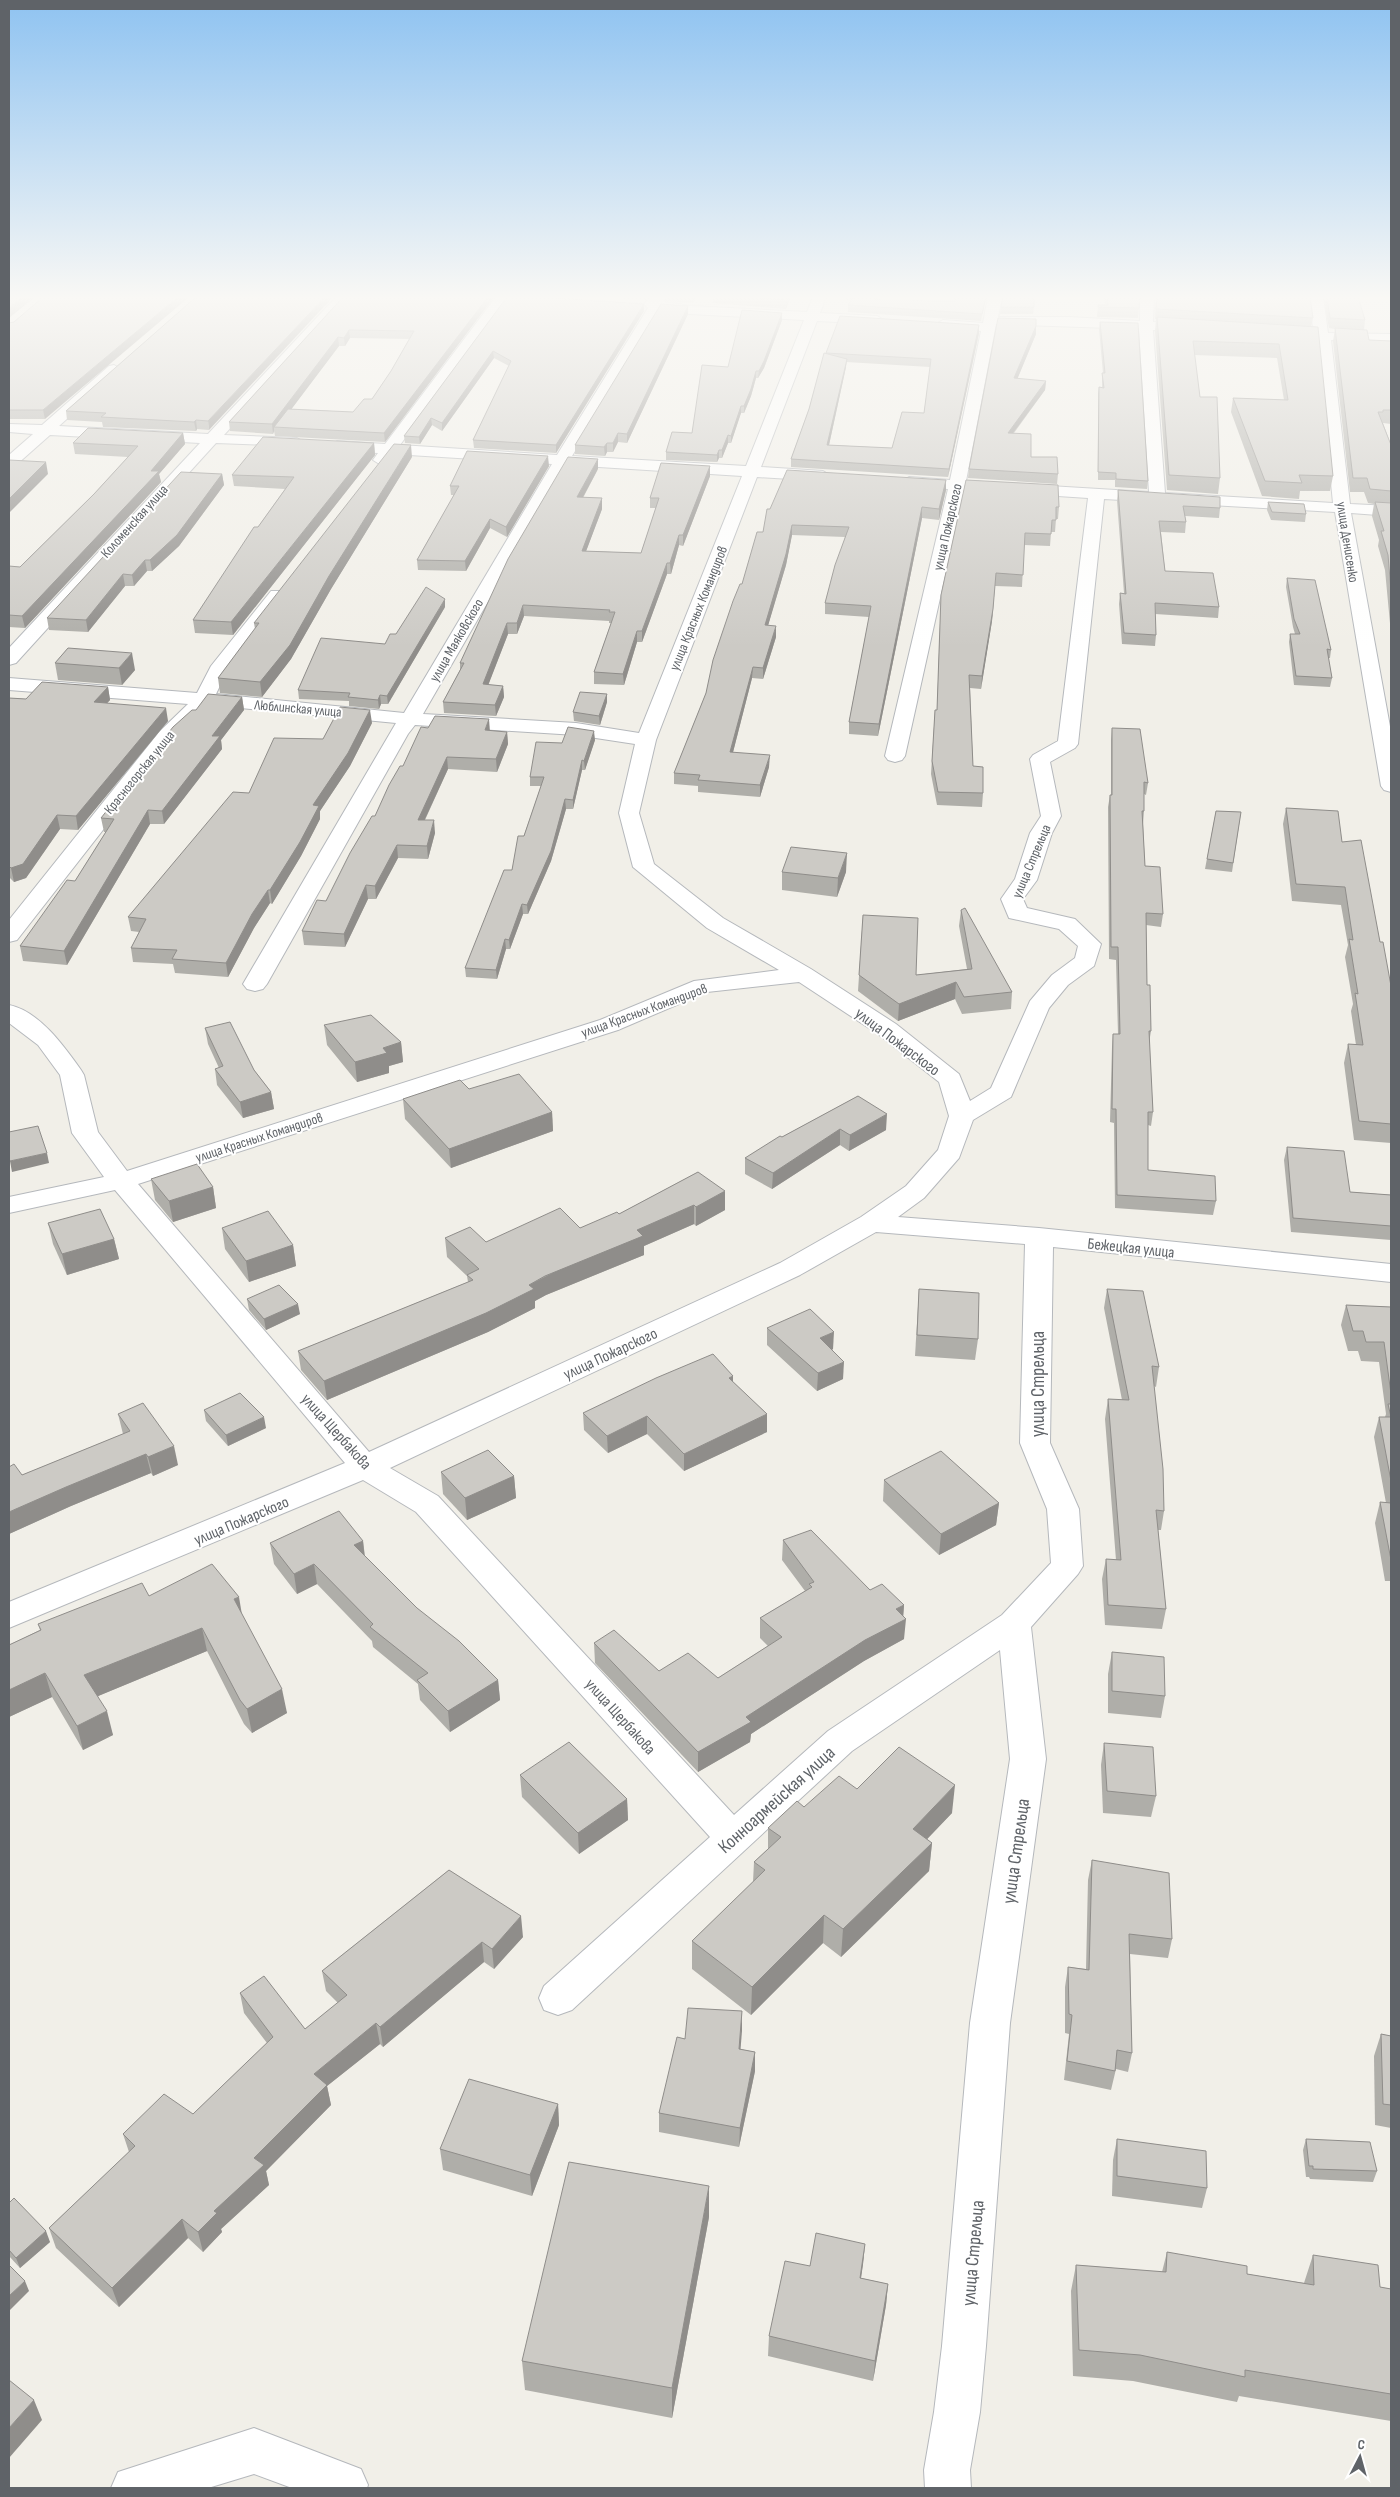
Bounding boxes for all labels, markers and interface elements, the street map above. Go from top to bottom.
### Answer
street label: Коломенская улица [97,481,172,561]
street label: улица Пожарского [929,482,966,572]
street label: улица Денисенко [1333,500,1362,584]
street label: улица Красных Командиров [666,543,731,673]
street label: улица Маяковского [426,596,487,685]
street label: Люблинская улица [253,696,342,721]
street label: Красногорская улица [100,727,178,818]
street label: улица Стрельца [1008,822,1055,901]
street label: улица Красных Командиров [579,980,710,1041]
street label: улица Пожарского [851,1004,943,1080]
street label: улица Красных Командиров [193,1109,325,1166]
street label: Бежецкая улица [1086,1234,1175,1263]
street label: улица Пожарского [561,1324,661,1384]
street label: улица Стрельца [1027,1331,1050,1437]
street label: улица Щербакова [297,1390,375,1474]
street label: улица Пожарского [191,1493,292,1550]
street label: улица Щербакова [581,1675,659,1759]
street label: Конноармейская улица [714,1742,840,1859]
street label: улица Стрельца [998,1797,1035,1905]
street label: улица Стрельца [957,2199,990,2307]
north arrow [1335,2432,1385,2482]
text: С [1357,2436,1366,2453]

